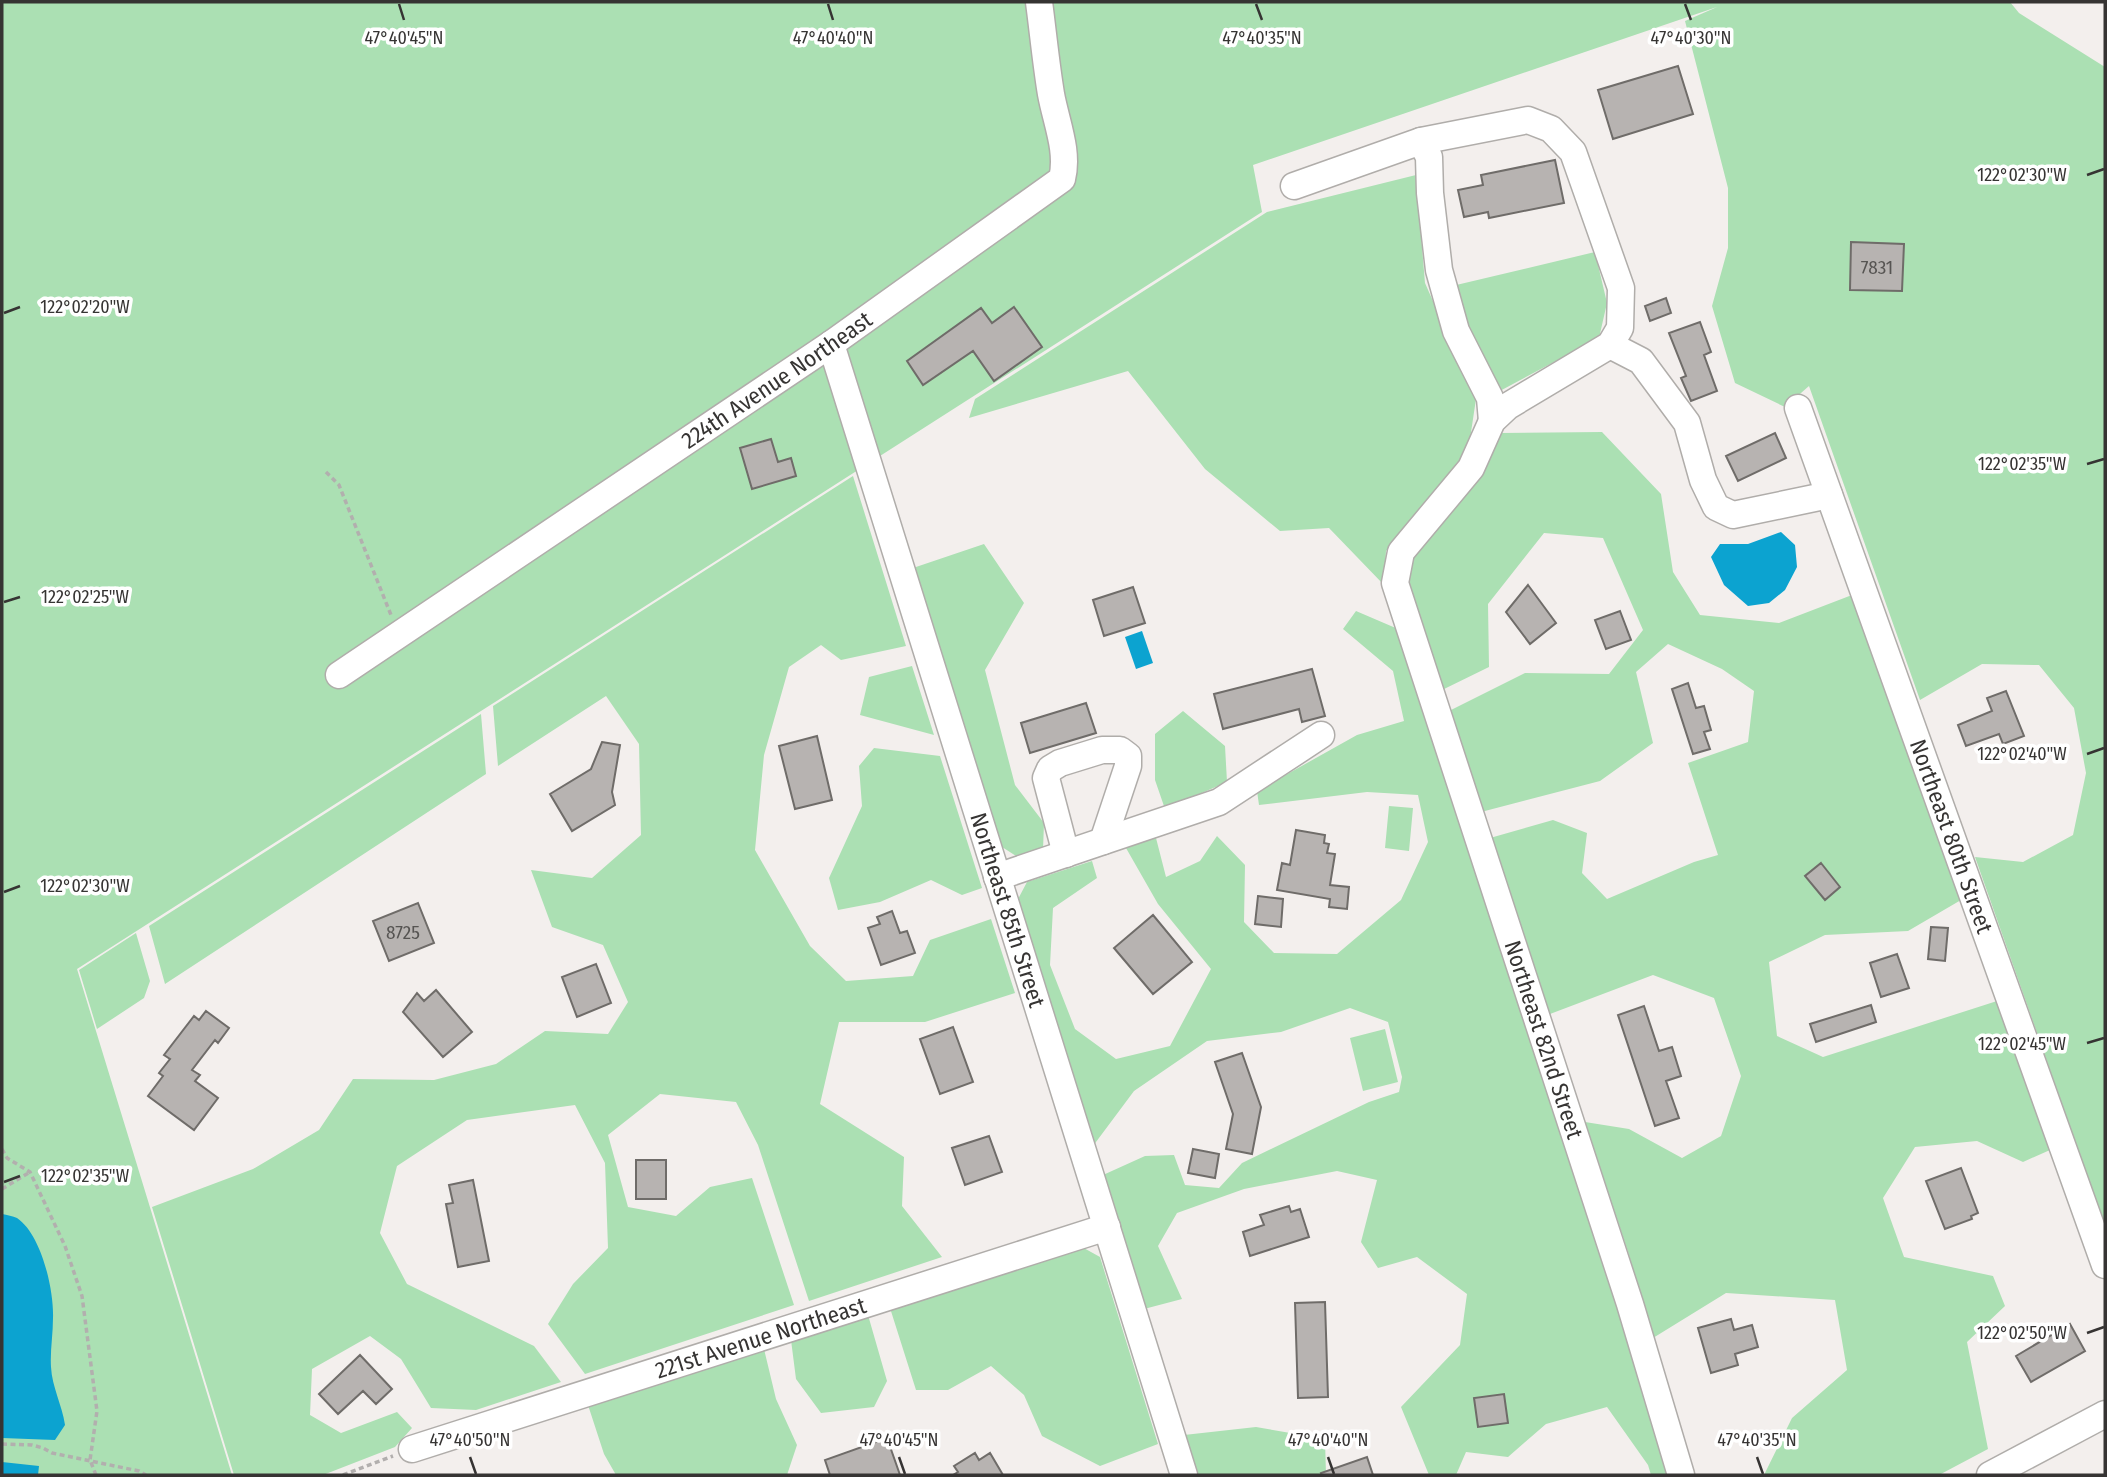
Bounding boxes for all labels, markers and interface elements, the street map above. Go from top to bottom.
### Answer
text: 47°40'45"N [364,27,444,49]
text: 47°40'40"N [793,27,873,49]
text: 47°40'35"N [1222,27,1302,49]
text: 47°40'30"N [1651,27,1731,49]
text: 122°02'30"W [1977,164,2067,186]
house number: 7831 [1861,256,1893,279]
text: 122°02'20"W [40,296,130,318]
street label: 224th Avenue Northeast [676,305,878,454]
text: 122°02'35"W [1978,453,2067,475]
text: 122°02'25"W [41,586,130,608]
street label: Northeast 80th Street [1904,736,1999,938]
text: 122°02'40"W [1977,743,2067,765]
street label: Northeast 85th Street [964,809,1051,1011]
text: 122°02'30"W [40,875,130,897]
house number: 8725 [386,921,420,944]
street label: Northeast 82nd Street [1498,937,1589,1143]
text: 122°02'45"W [1978,1033,2066,1055]
text: 122°02'35"W [41,1165,130,1187]
street label: 221st Avenue Northeast [652,1291,870,1384]
text: 122°02'50"W [1977,1322,2067,1344]
text: 47°40'50"N [429,1429,511,1451]
text: 47°40'45"N [859,1429,939,1451]
text: 47°40'40"N [1288,1429,1368,1451]
text: 47°40'35"N [1717,1429,1797,1451]

